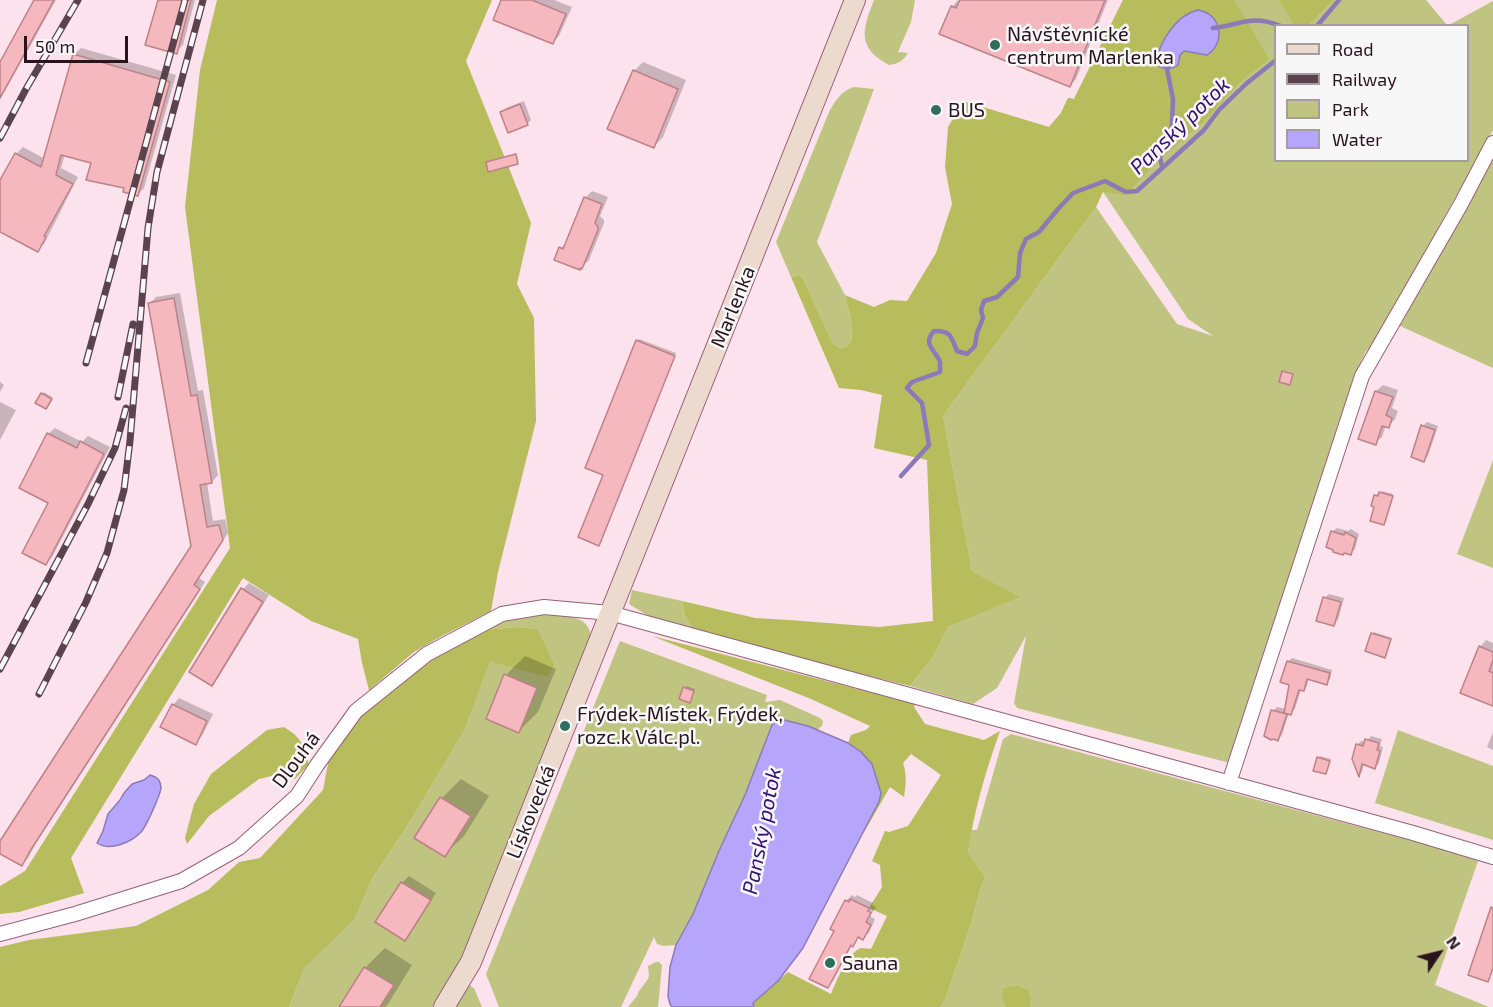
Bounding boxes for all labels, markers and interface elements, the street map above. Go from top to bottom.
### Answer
place label: Návštěvnícké centrum Marlenka [1007,22,1174,69]
scale bar [27,24,130,62]
legend [1274,24,1469,162]
text: 50 m [35,35,75,57]
marker: Návštěvnícké centrum Marlenka [988,38,1002,52]
text: Road [1332,38,1373,60]
text: Railway [1332,68,1397,90]
water label: Panský potok [1125,72,1235,180]
place label: BUS [948,98,985,122]
text: Park [1332,98,1369,120]
marker: BUS [929,103,943,117]
text: Water [1332,128,1382,150]
street label: Marlenka [706,263,760,351]
place label: Frýdek-Místek, Frýdek, rozc.k Válc.pl. [577,702,783,749]
marker: Frýdek-Místek, Frýdek, rozc.k Válc.pl. [558,719,572,733]
street label: Dlouhá [267,727,325,793]
street label: Lískovecká [501,762,561,862]
water label: Panský potok [737,765,787,897]
north arrow [1409,923,1469,983]
text: N [1443,932,1465,953]
place label: Sauna [842,951,898,975]
marker: Sauna [823,956,837,970]

